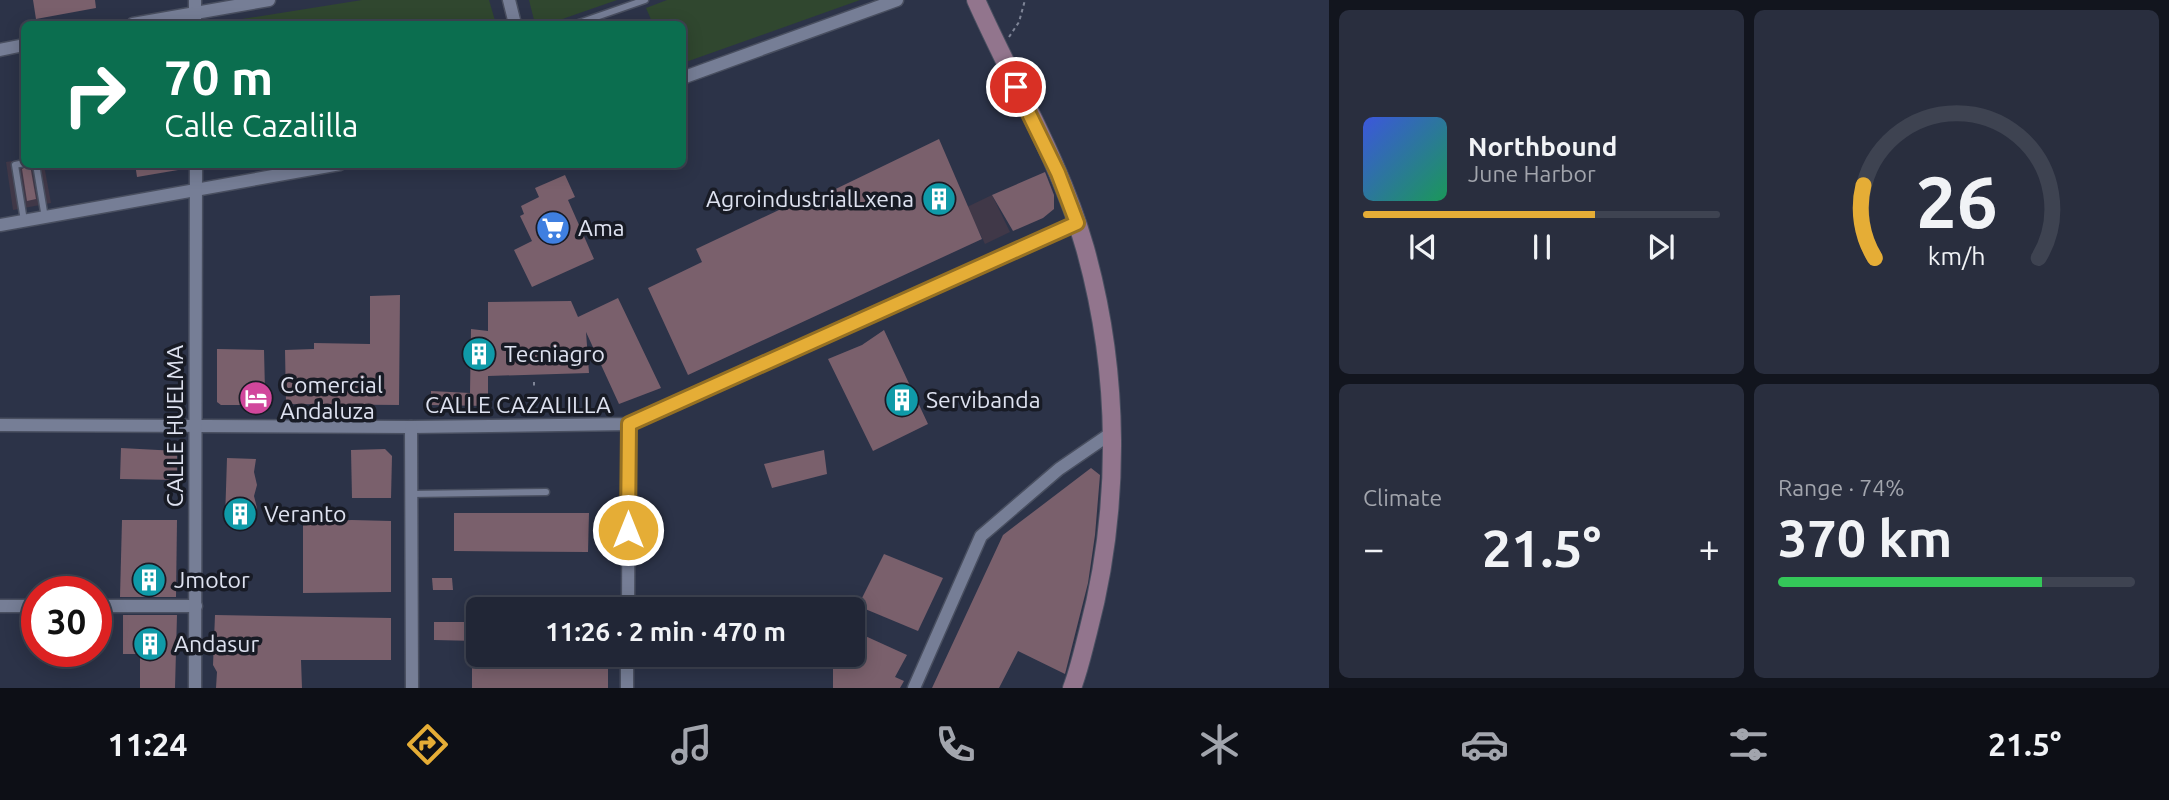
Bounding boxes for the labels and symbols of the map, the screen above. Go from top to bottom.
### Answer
pin [986,57,1046,117]
building icon: AgroindustrialLxena [920,180,958,218]
place label: AgroindustrialLxena [706,186,914,211]
supermarket icon: Ama [534,209,572,247]
place label: Ama [578,215,625,240]
building icon: Tecniagro [460,335,498,373]
place label: Tecniagro [504,341,605,366]
street label: CALLE HUELMA [162,345,187,507]
place label: Comercial Andaluza [280,372,383,423]
hotel icon: Comercial Andaluza [237,379,275,417]
building icon: Servibanda [883,381,921,419]
place label: Servibanda [926,387,1040,412]
street label: CALLE CAZALILLA [425,392,611,417]
position arrow [591,493,665,567]
building icon: Veranto [221,495,259,533]
place label: Veranto [264,501,347,526]
building icon: Jmotor [130,561,168,599]
place label: Jmotor [174,567,250,592]
speed limit sign: 30 [21,576,112,667]
building icon: Andasur [131,625,169,663]
place label: Andasur [174,631,259,656]

